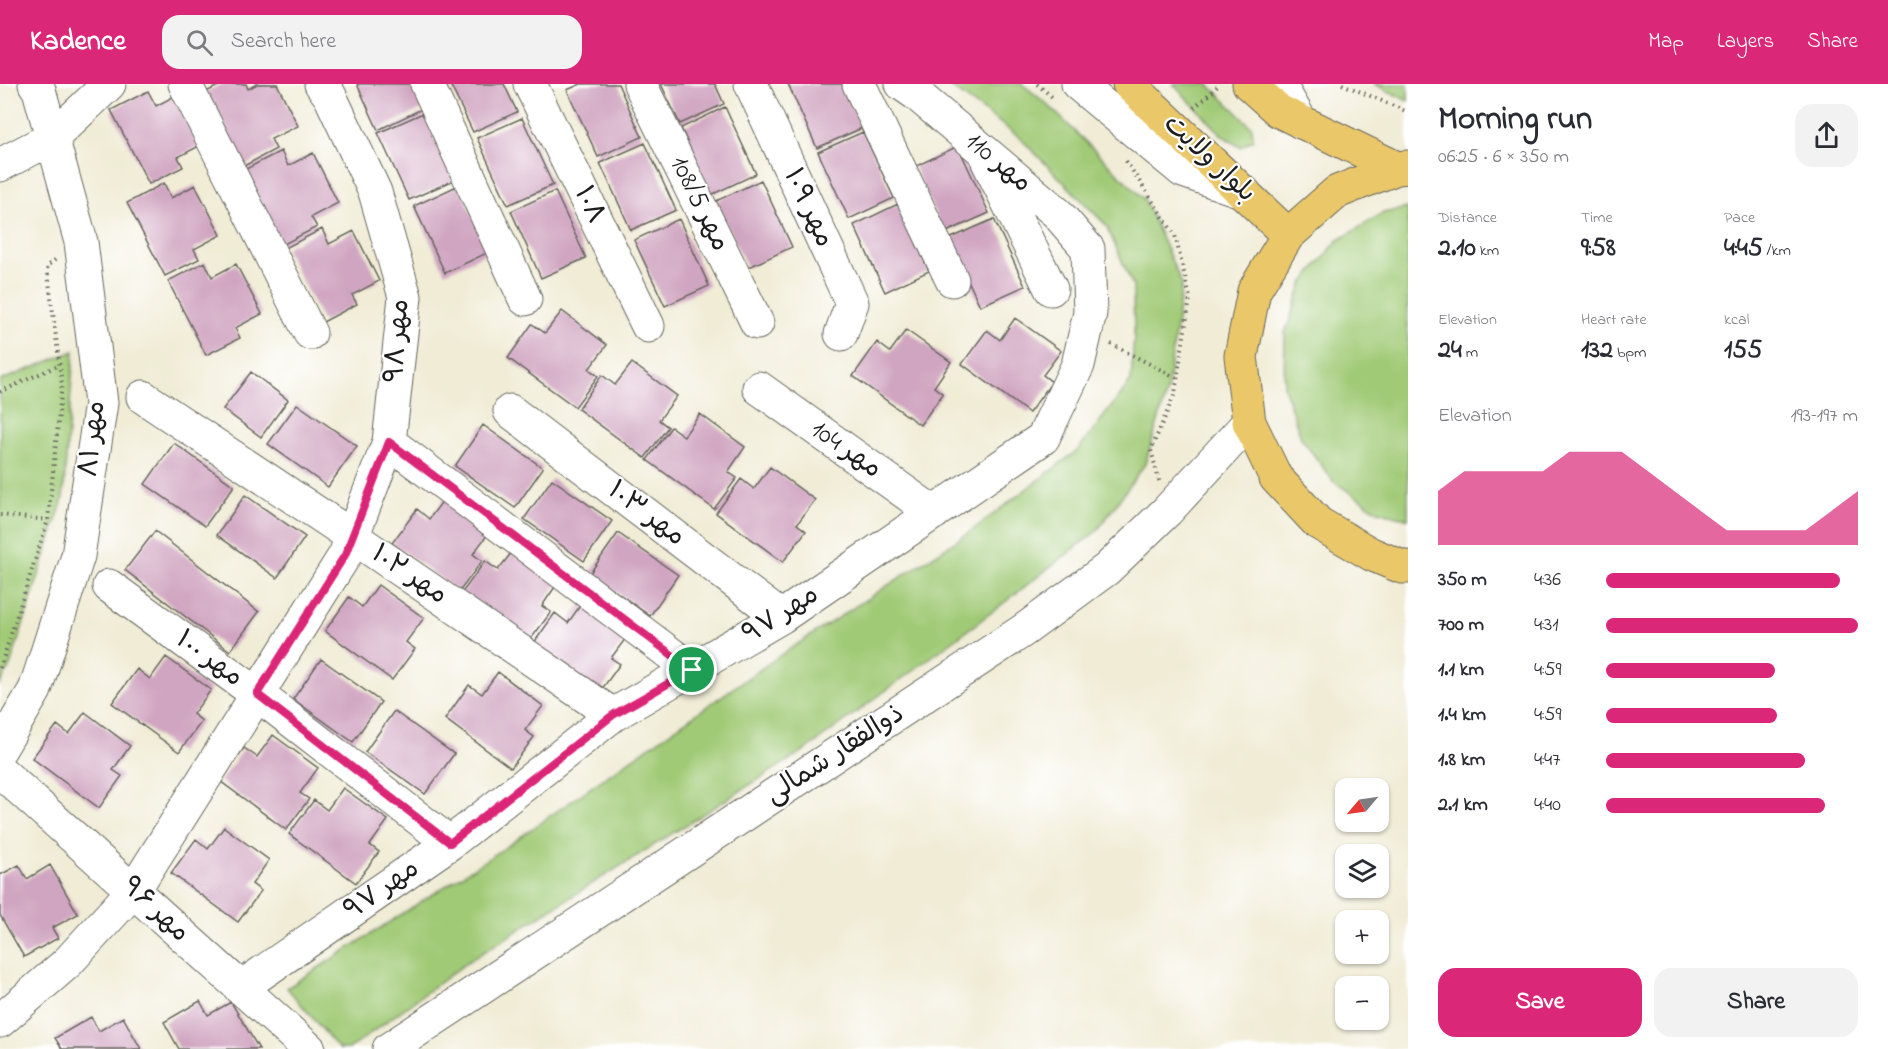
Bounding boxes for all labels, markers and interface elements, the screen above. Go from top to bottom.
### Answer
search box [162,15,582,69]
text: Kadence [30,22,126,63]
icon: search [183,26,216,59]
text: Search here [231,26,336,58]
text: Map [1648,27,1684,57]
text: Layers [1717,27,1774,57]
text: Share [1807,27,1858,57]
text: Morning run [1438,96,1592,144]
button: share [1795,104,1858,167]
street label: بلوار ولایت [1154,106,1264,212]
street label: مهر 110 [956,123,1040,203]
text: 06:25 · 6 × 350 m [1438,143,1569,172]
street label: مهر 108/5 [659,150,739,258]
street label: مهر ۱۰۹ [773,162,843,254]
street label: ۱۰۸ [563,180,615,230]
text: Distance [1438,206,1497,230]
text: Time [1581,206,1613,230]
text: Pace [1724,206,1755,230]
text: 2.10 [1438,230,1476,268]
text: 9:58 [1581,230,1616,268]
text: 4:45 [1724,230,1763,268]
text: km [1476,239,1499,263]
text: /km [1763,239,1791,263]
street label: مهر ۹۸ [376,298,420,384]
text: Elevation [1438,308,1497,332]
text: Heart rate [1581,308,1647,332]
text: kcal [1724,308,1749,332]
text: 24 [1438,332,1462,370]
text: 132 [1581,332,1613,370]
text: 155 [1724,332,1762,370]
text: m [1462,341,1478,365]
text: bpm [1613,341,1647,365]
street label: مهر ۸۱ [70,399,116,479]
text: Elevation [1438,402,1512,431]
text: 193–197 m [1790,402,1858,431]
street label: مهر 104 [802,411,890,489]
street label: مهر ۱۰۳ [599,472,693,556]
street label: مهر ۱۰۲ [363,535,455,615]
text: 350 m [1438,566,1487,595]
text: 4:36 [1534,566,1561,595]
street label: مهر ۹۷ [735,576,827,654]
text: 700 m [1438,611,1484,640]
text: 4:31 [1534,611,1559,640]
street label: مهر ۱۰۰ [167,621,251,697]
pin [666,644,717,695]
icon: arrive [675,653,708,686]
text: 1.1 km [1438,656,1484,685]
text: 4:59 [1534,656,1561,685]
street label: ذوالفقار شمالی [758,695,912,815]
text: 1.4 km [1438,701,1486,730]
text: 4:59 [1534,701,1561,730]
text: 1.8 km [1438,746,1485,775]
text: 4:47 [1534,746,1560,775]
north arrow [1335,778,1389,832]
map controls [1335,778,1389,1030]
text: 2.1 km [1438,791,1488,820]
text: 4:40 [1534,791,1561,820]
button: layers [1335,844,1389,898]
street label: مهر ۹۷ [336,850,428,930]
street label: مهر ۹۶ [112,868,198,952]
button: + [1335,910,1389,964]
button: Save [1438,968,1642,1037]
button: Share [1654,968,1858,1037]
button: − [1335,976,1389,1030]

